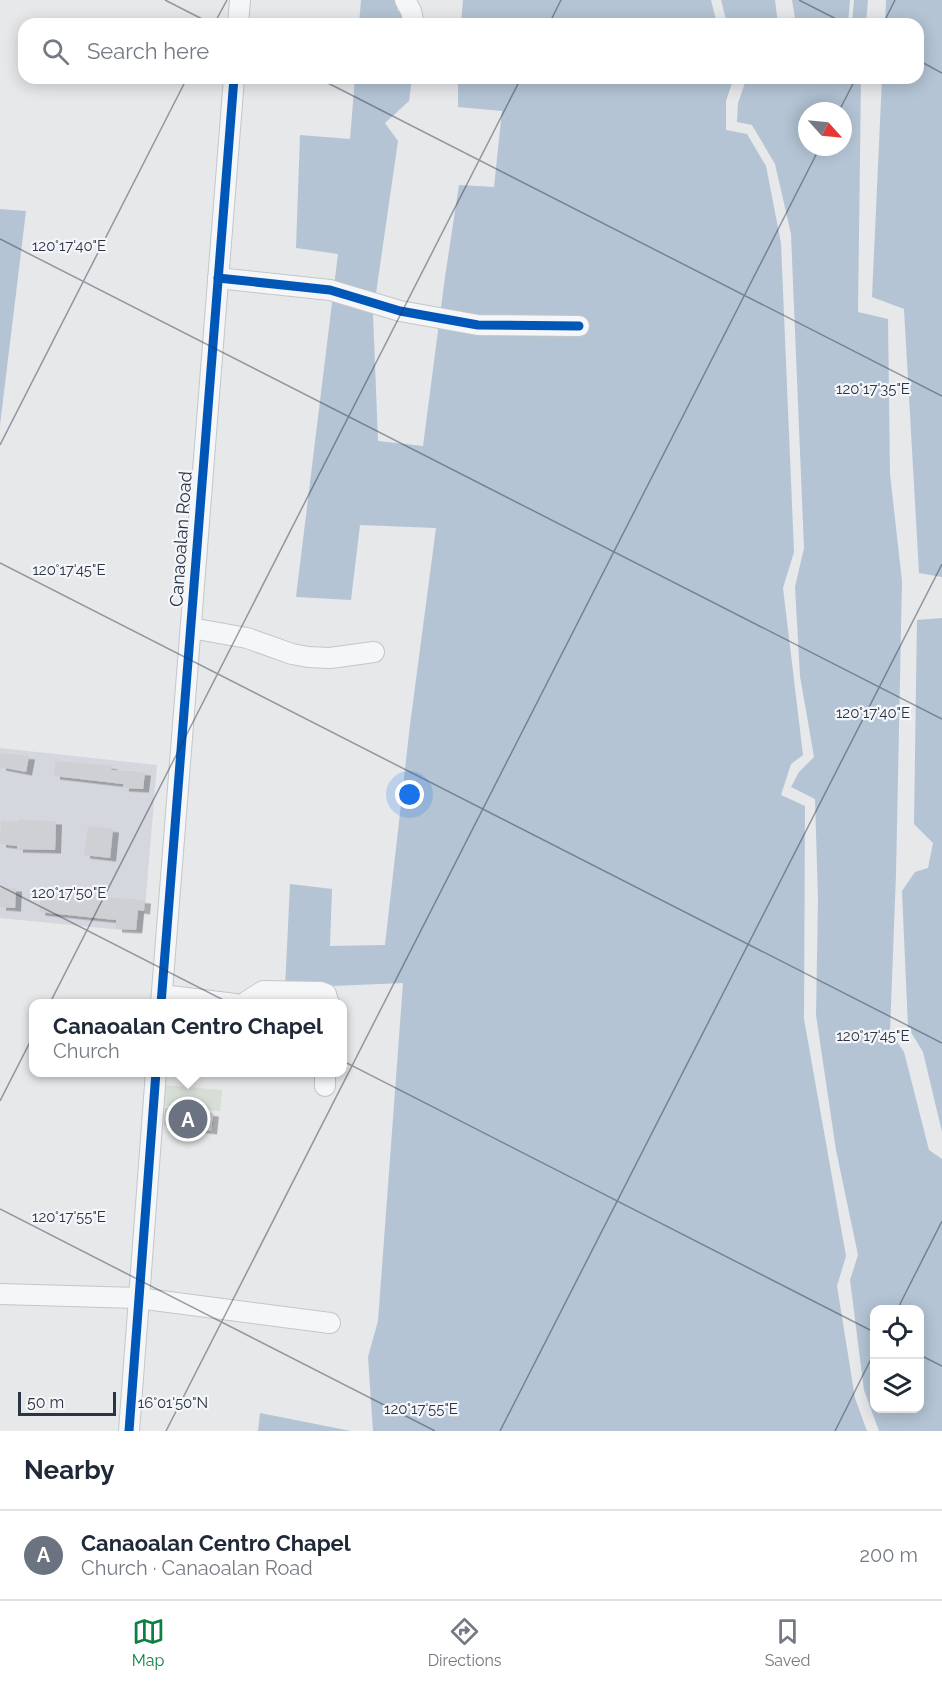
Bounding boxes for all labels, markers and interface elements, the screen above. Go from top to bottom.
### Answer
search box [18,18,924,84]
icon: search [39,35,72,68]
text: Search here [87,38,209,64]
north arrow [798,102,852,156]
text: 120°17'40"E [32,237,106,255]
text: 120°17'35"E [836,380,910,398]
street label: Canaoalan Road [165,470,196,608]
text: 120°17'45"E [32,561,106,579]
text: 120°17'40"E [836,704,910,722]
your location [395,780,424,809]
text: 120°17'50"E [32,884,106,902]
popup [29,999,347,1077]
text: Canaoalan Centro Chapel [53,1013,323,1039]
text: 120°17'45"E [836,1027,910,1045]
text: Church [53,1039,120,1063]
pin: A [168,1096,207,1142]
text: 120°17'55"E [32,1208,106,1226]
map controls [870,1305,924,1413]
button: locate [870,1305,924,1359]
button: layers [870,1359,924,1413]
scale bar [18,1389,116,1416]
text: 50 m [27,1393,64,1412]
text: 16°01'50"N [138,1394,208,1412]
text: 120°17'55"E [384,1400,458,1418]
text: Nearby [24,1455,114,1485]
text: Canaoalan Centro Chapel [81,1530,351,1556]
text: A [37,1543,50,1567]
text: 200 m [860,1543,918,1567]
text: Church · Canaoalan Road [81,1556,313,1580]
tab: Map [132,1615,165,1670]
tab: Directions [428,1615,502,1670]
tab: Saved [765,1615,810,1670]

